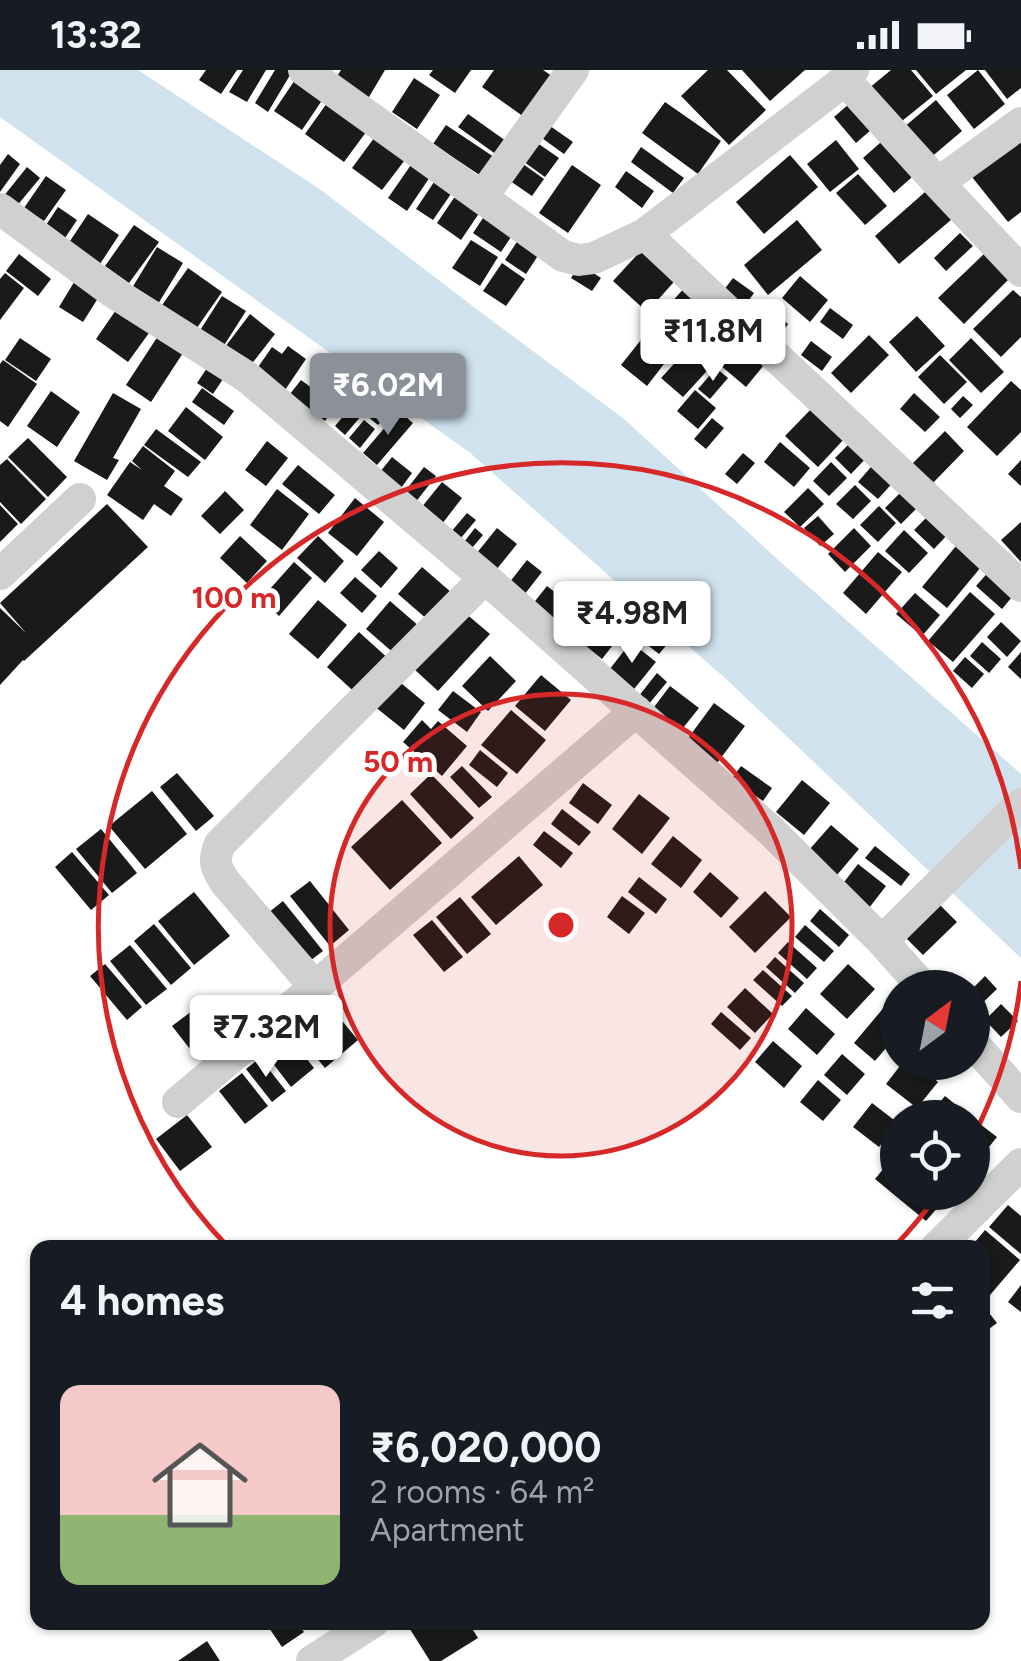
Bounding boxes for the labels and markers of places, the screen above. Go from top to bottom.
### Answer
pin: ₹11.8M [632,299,794,384]
pin: ₹6.02M [307,353,469,438]
pin: ₹4.98M [551,581,713,666]
centre of rings [543,907,579,943]
pin: ₹7.32M [185,995,347,1080]

